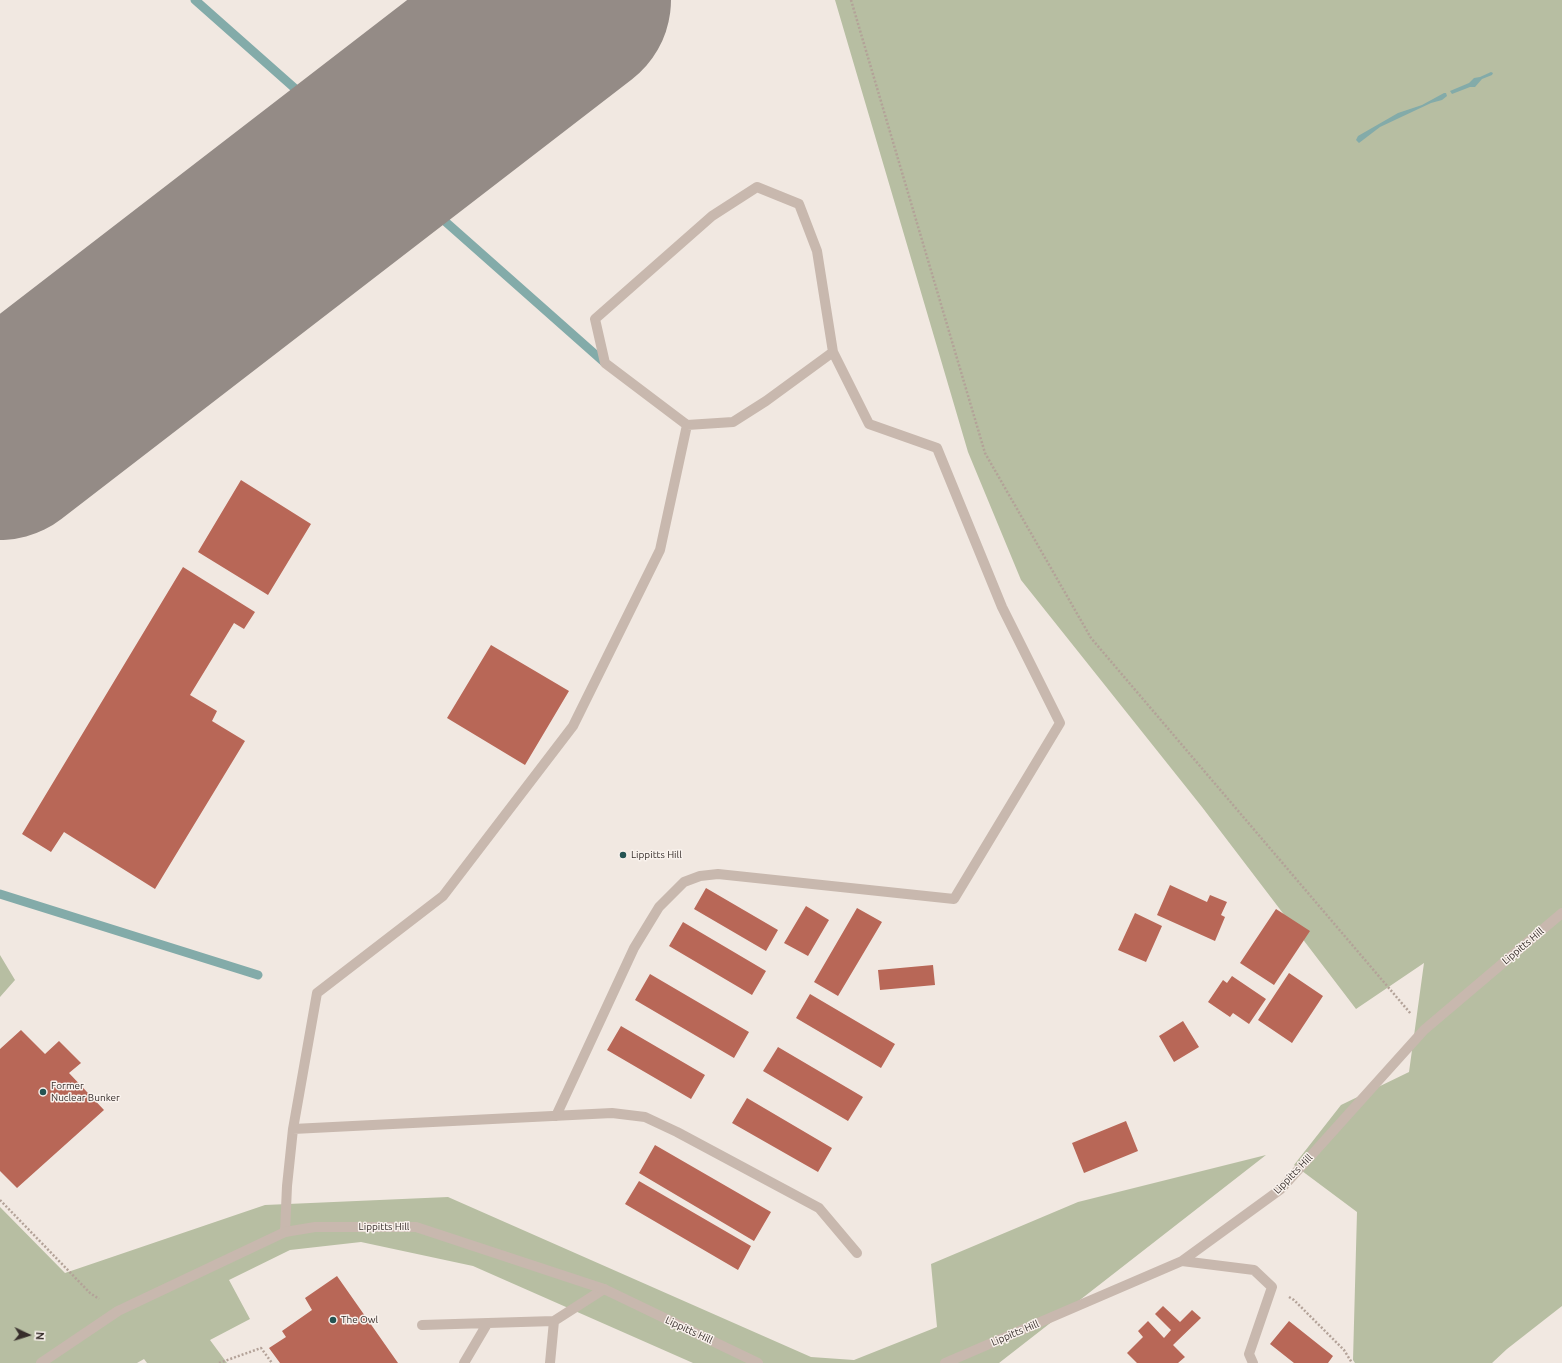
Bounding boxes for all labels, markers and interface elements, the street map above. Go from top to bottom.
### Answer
place label: Lippitts Hill [631,849,682,861]
marker: Lippitts Hill [618,850,628,860]
street label: Lippitts Hill [1500,925,1546,967]
place label: Former Nuclear Bunker [51,1080,120,1104]
marker: Former Nuclear Bunker [38,1087,48,1097]
street label: Lippitts Hill [1271,1152,1315,1196]
street label: Lippitts Hill [359,1221,409,1233]
place label: The Owl [341,1314,378,1326]
street label: Lippitts Hill [663,1314,715,1346]
north arrow [8,1315,48,1355]
marker: The Owl [328,1315,338,1325]
street label: Lippitts Hill [989,1318,1041,1348]
text: N [34,1331,46,1340]

